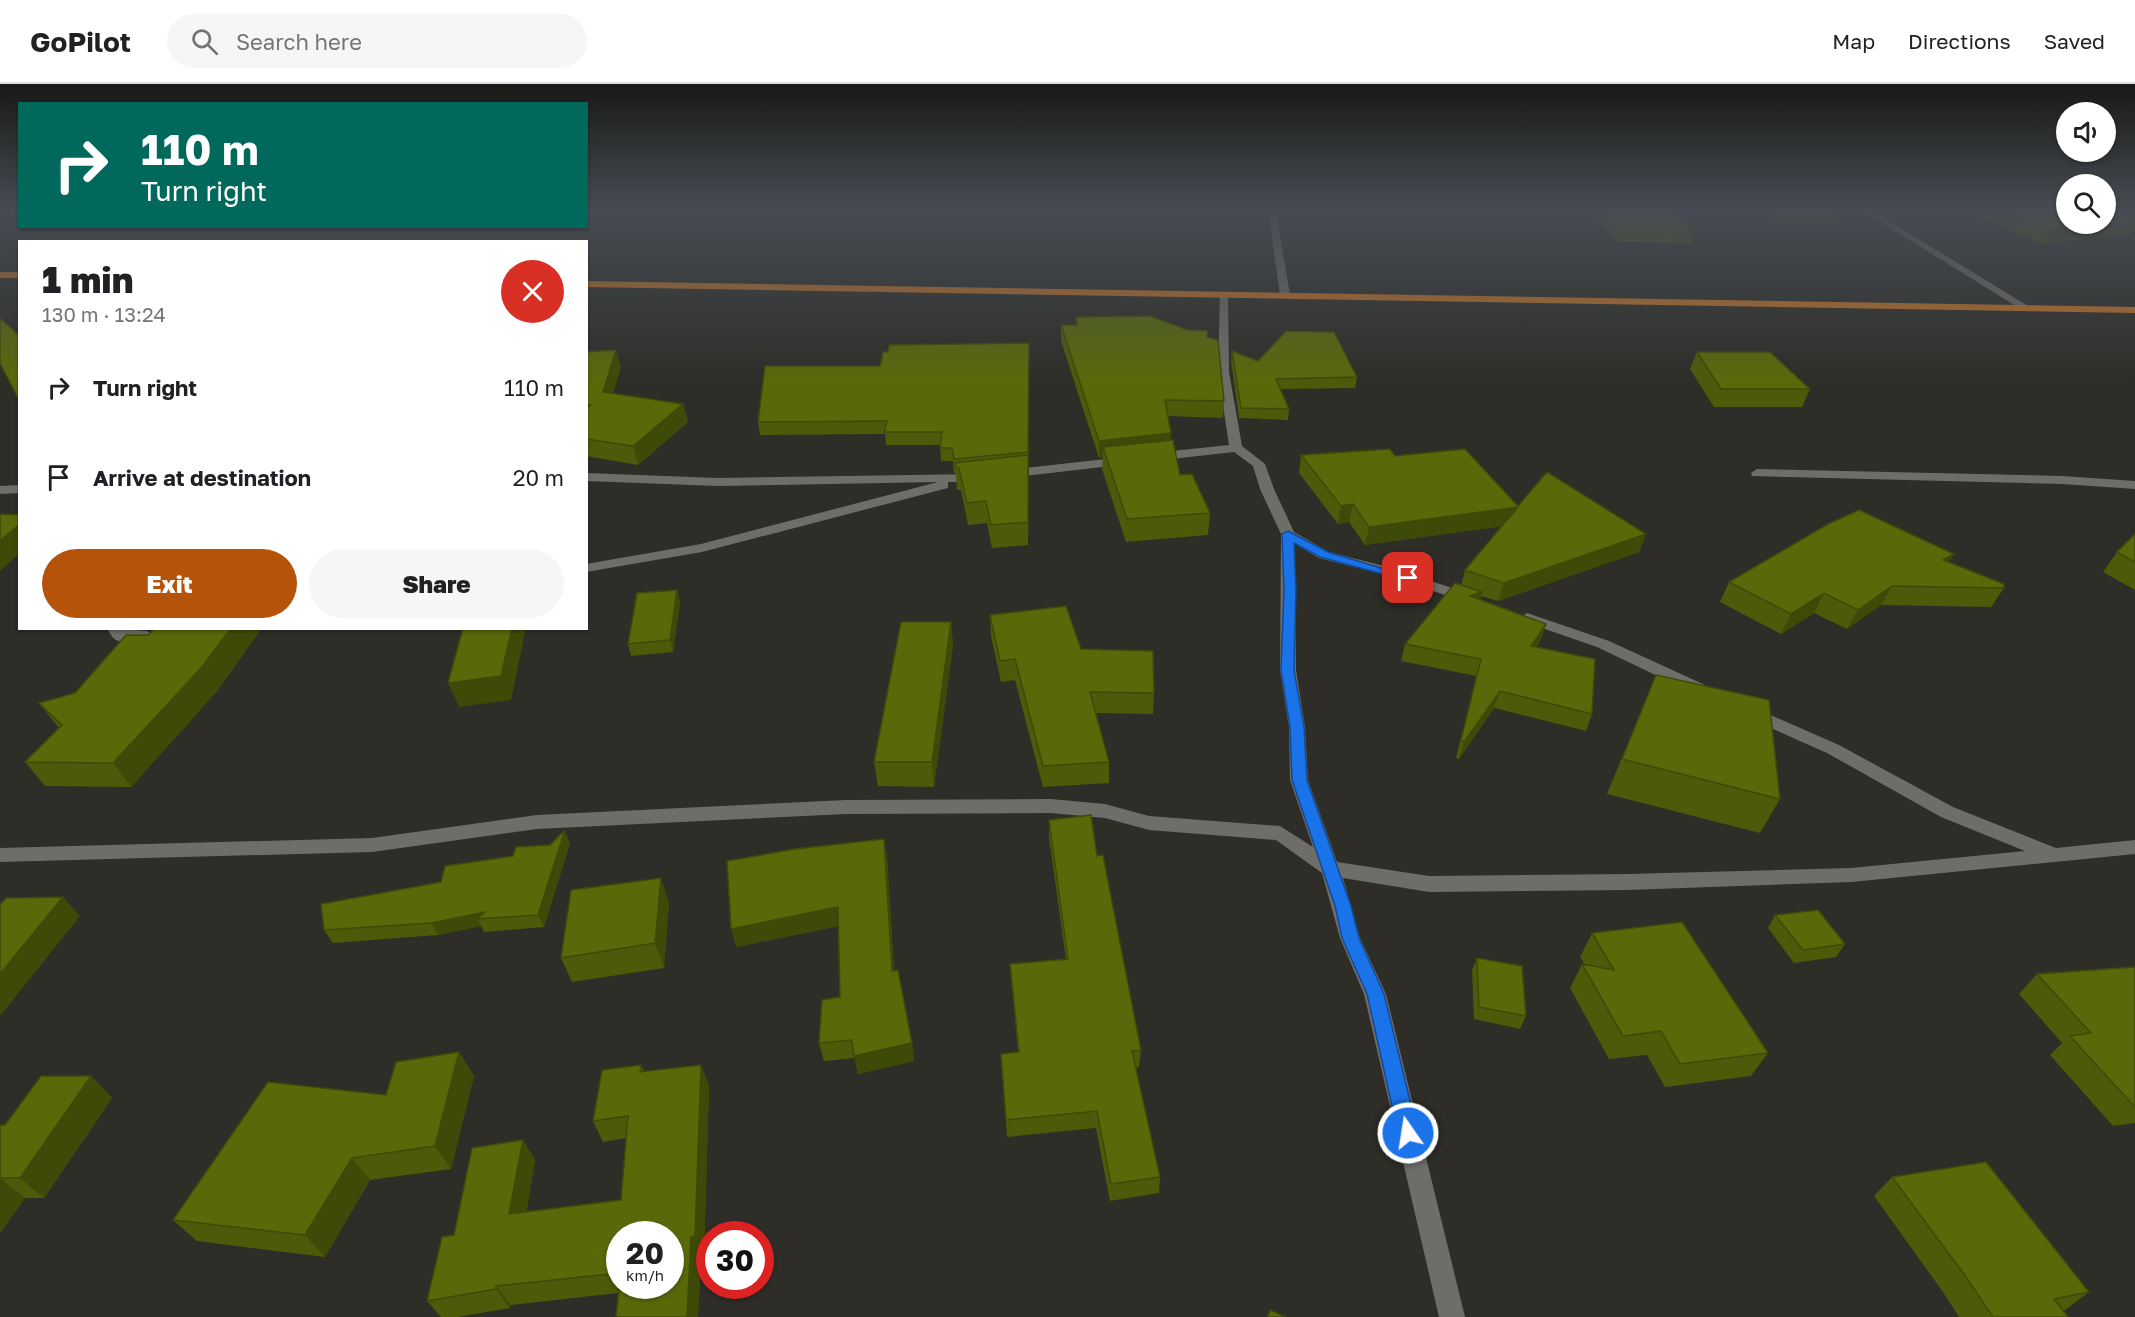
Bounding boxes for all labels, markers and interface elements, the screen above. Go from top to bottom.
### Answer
search box [167,14,587,68]
text: GoPilot [30,25,131,58]
icon: search [188,25,221,58]
text: Search here [236,28,362,55]
text: Map [1832,28,1875,54]
text: Directions [1908,28,2011,54]
text: Saved [2044,28,2105,54]
map controls [2056,102,2116,234]
button: sound [2056,102,2116,162]
text: 110 m [141,124,259,174]
icon: right [42,126,120,204]
button: search [2056,174,2116,234]
text: Turn right [141,175,267,207]
text: 1 min [42,258,133,301]
button: close [501,260,564,323]
text: 130 m · 13:24 [42,302,166,326]
icon: right [42,371,75,404]
text: Turn right [93,374,197,401]
text: 110 m [504,374,564,401]
icon: arrive [42,461,75,494]
text: Arrive at destination [93,464,311,491]
text: 20 m [513,464,564,491]
button: Exit [42,549,297,618]
button: Share [309,549,564,618]
pin [1382,552,1433,603]
icon: arrive [1391,561,1424,594]
position arrow [1376,1101,1440,1165]
speed limit sign: 30 [696,1221,774,1299]
text: 20 [626,1235,664,1271]
text: km/h [626,1266,664,1284]

